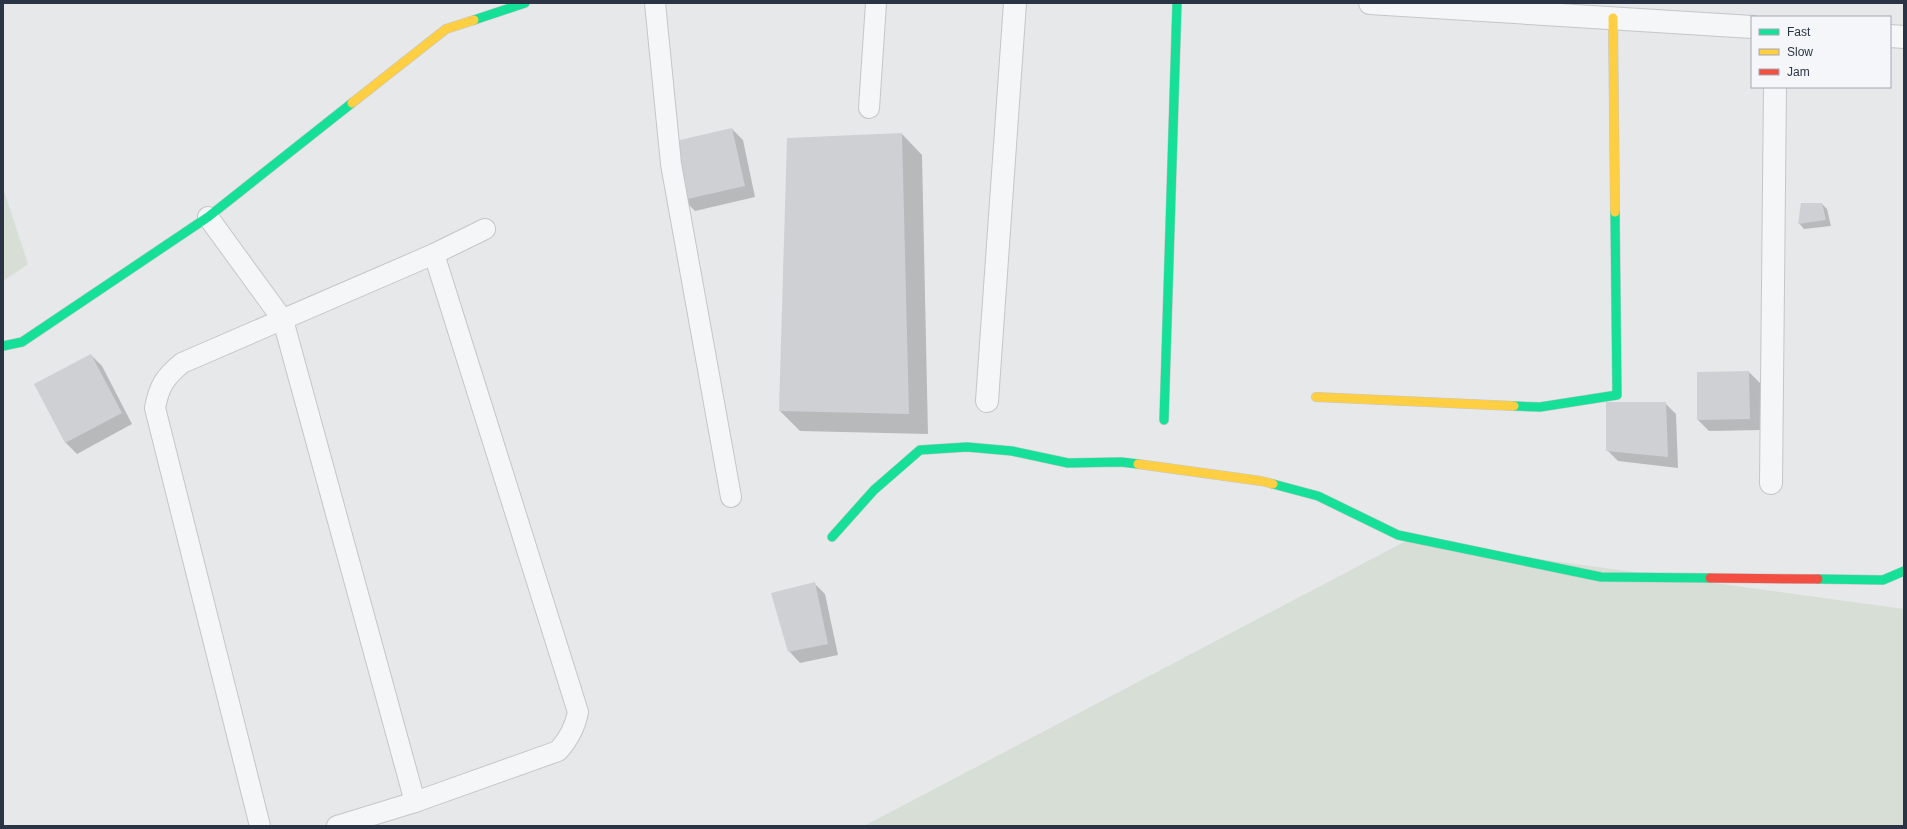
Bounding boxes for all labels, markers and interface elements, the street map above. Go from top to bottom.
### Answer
legend [1751,16,1891,88]
text: Fast [1787,25,1811,39]
text: Slow [1787,45,1813,59]
text: Jam [1787,65,1810,79]

